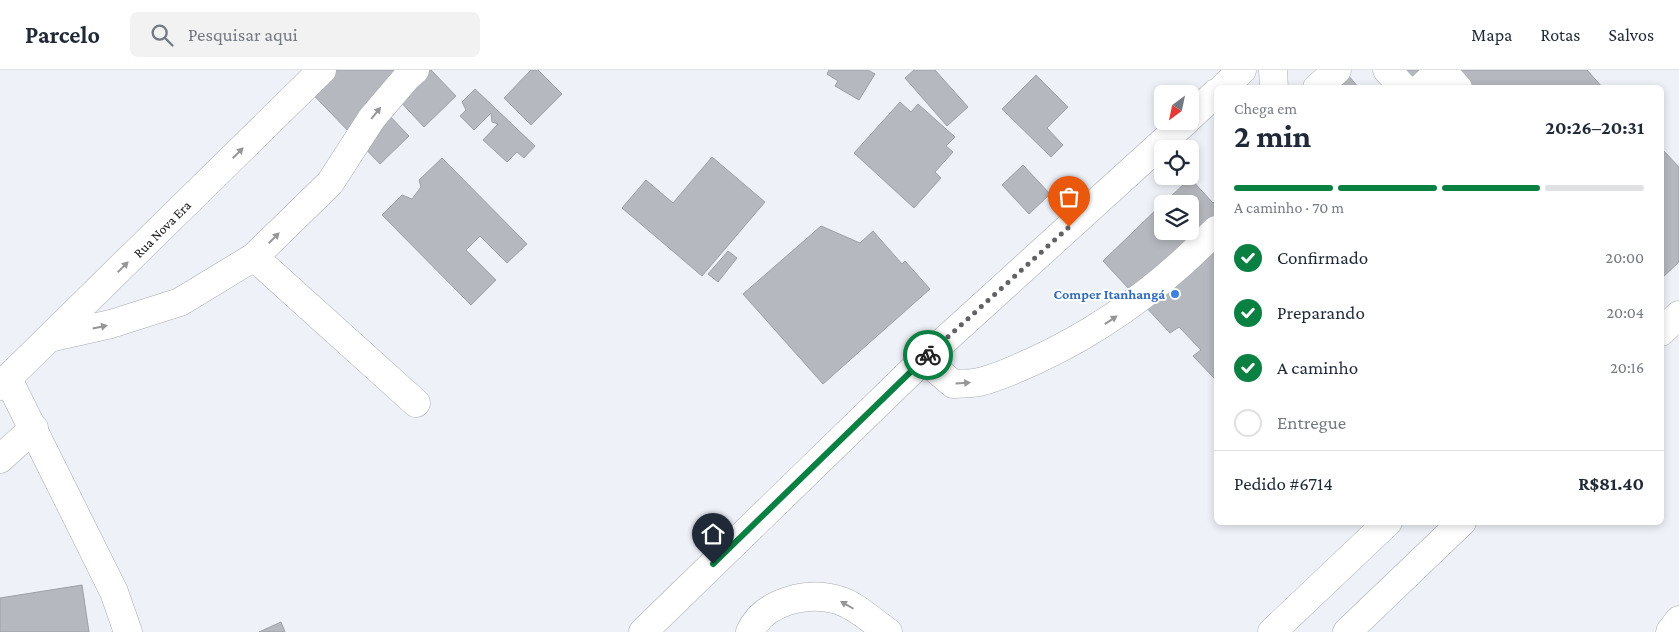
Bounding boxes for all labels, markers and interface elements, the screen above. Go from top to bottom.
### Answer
search box [130,12,480,57]
text: Parcelo [25,21,100,48]
icon: search [148,21,176,49]
text: Pesquisar aqui [188,24,298,45]
text: Mapa [1471,25,1512,45]
text: Rotas [1540,25,1580,45]
text: Salvos [1608,25,1654,45]
north arrow [1154,85,1199,130]
map controls [1154,85,1199,240]
text: Chega em [1234,100,1297,117]
one-way arrow [371,107,382,120]
text: 20:26–20:31 [1545,117,1644,138]
text: 2 min [1234,118,1311,154]
button: locate [1154,140,1199,185]
one-way arrow [232,147,244,159]
pin [1048,176,1090,227]
icon: bag [1055,183,1083,211]
button: layers [1154,195,1199,240]
street label: Rua Nova Era [130,197,194,261]
text: A caminho · 70 m [1234,199,1344,216]
one-way arrow [267,232,279,244]
icon: check [1234,244,1262,272]
text: Confirmado [1277,247,1368,268]
text: 20:00 [1606,249,1644,266]
one-way arrow [117,261,129,273]
place label: Comper Itanhangá [1054,286,1165,302]
marker: Comper Itanhangá [1169,288,1181,300]
icon: check [1234,299,1262,327]
text: Preparando [1277,302,1365,323]
text: 20:04 [1606,304,1644,321]
one-way arrow [1104,315,1118,324]
one-way arrow [93,323,108,331]
courier [903,330,953,380]
icon: bike [914,341,942,369]
icon: check [1234,354,1262,382]
text: A caminho [1277,357,1358,378]
text: 20:16 [1610,359,1644,376]
one-way arrow [955,379,971,387]
text: Entregue [1277,412,1346,433]
text: Pedido #6714 [1234,473,1333,494]
text: R$81.40 [1578,473,1644,494]
pin [692,513,734,564]
icon: home [699,520,727,548]
one-way arrow [841,600,854,609]

